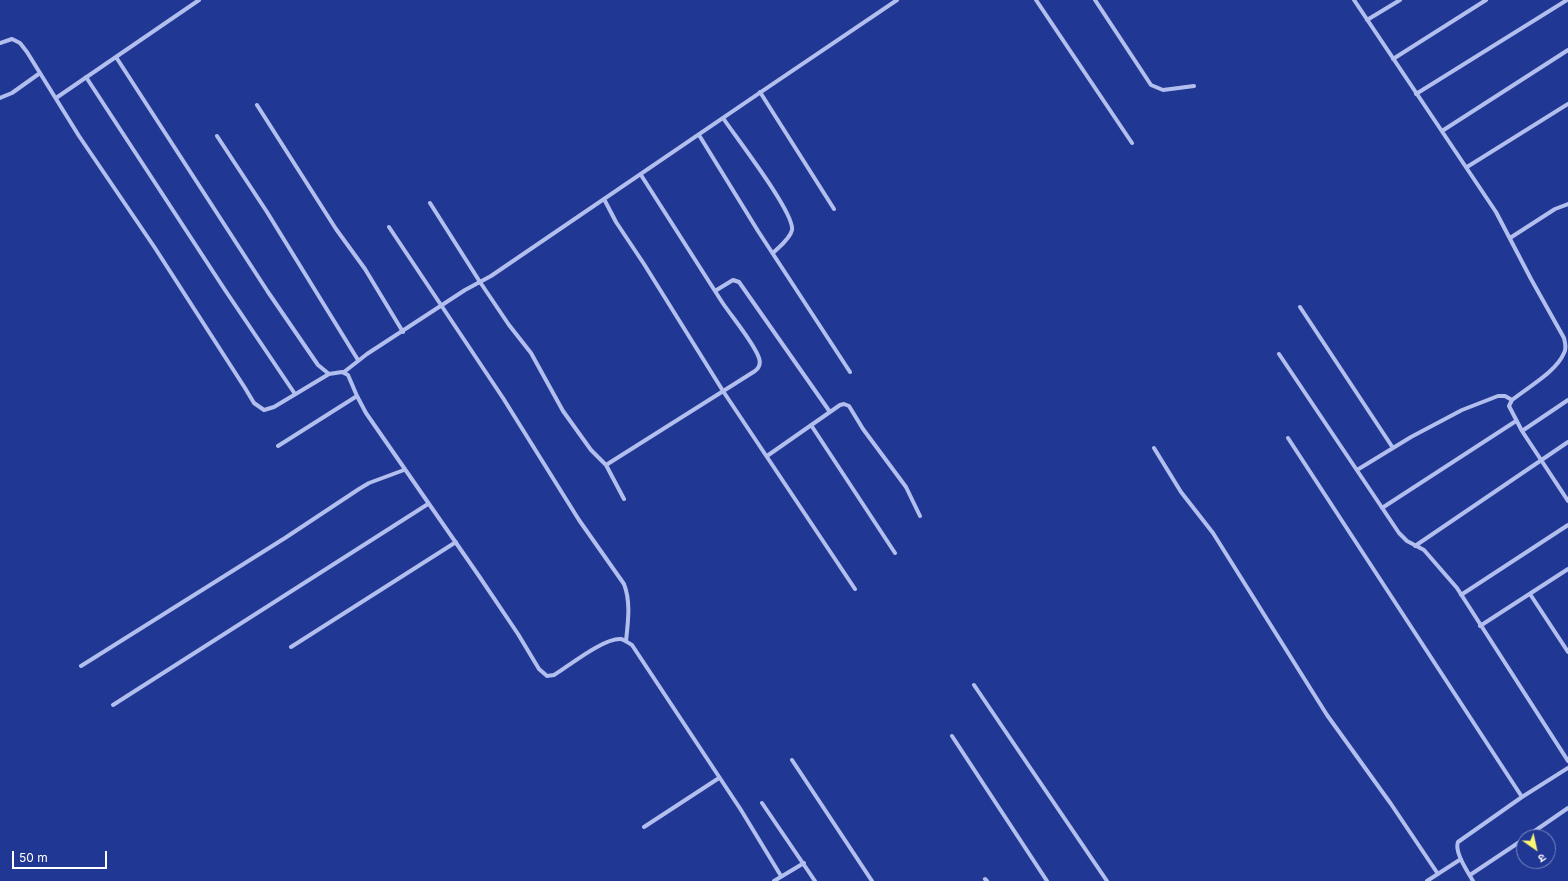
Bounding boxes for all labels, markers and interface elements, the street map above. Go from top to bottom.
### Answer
north arrow [1516,829,1556,869]
scale bar [14,843,109,869]
text: 50 m [19,850,48,865]
text: उ [1536,851,1549,866]

